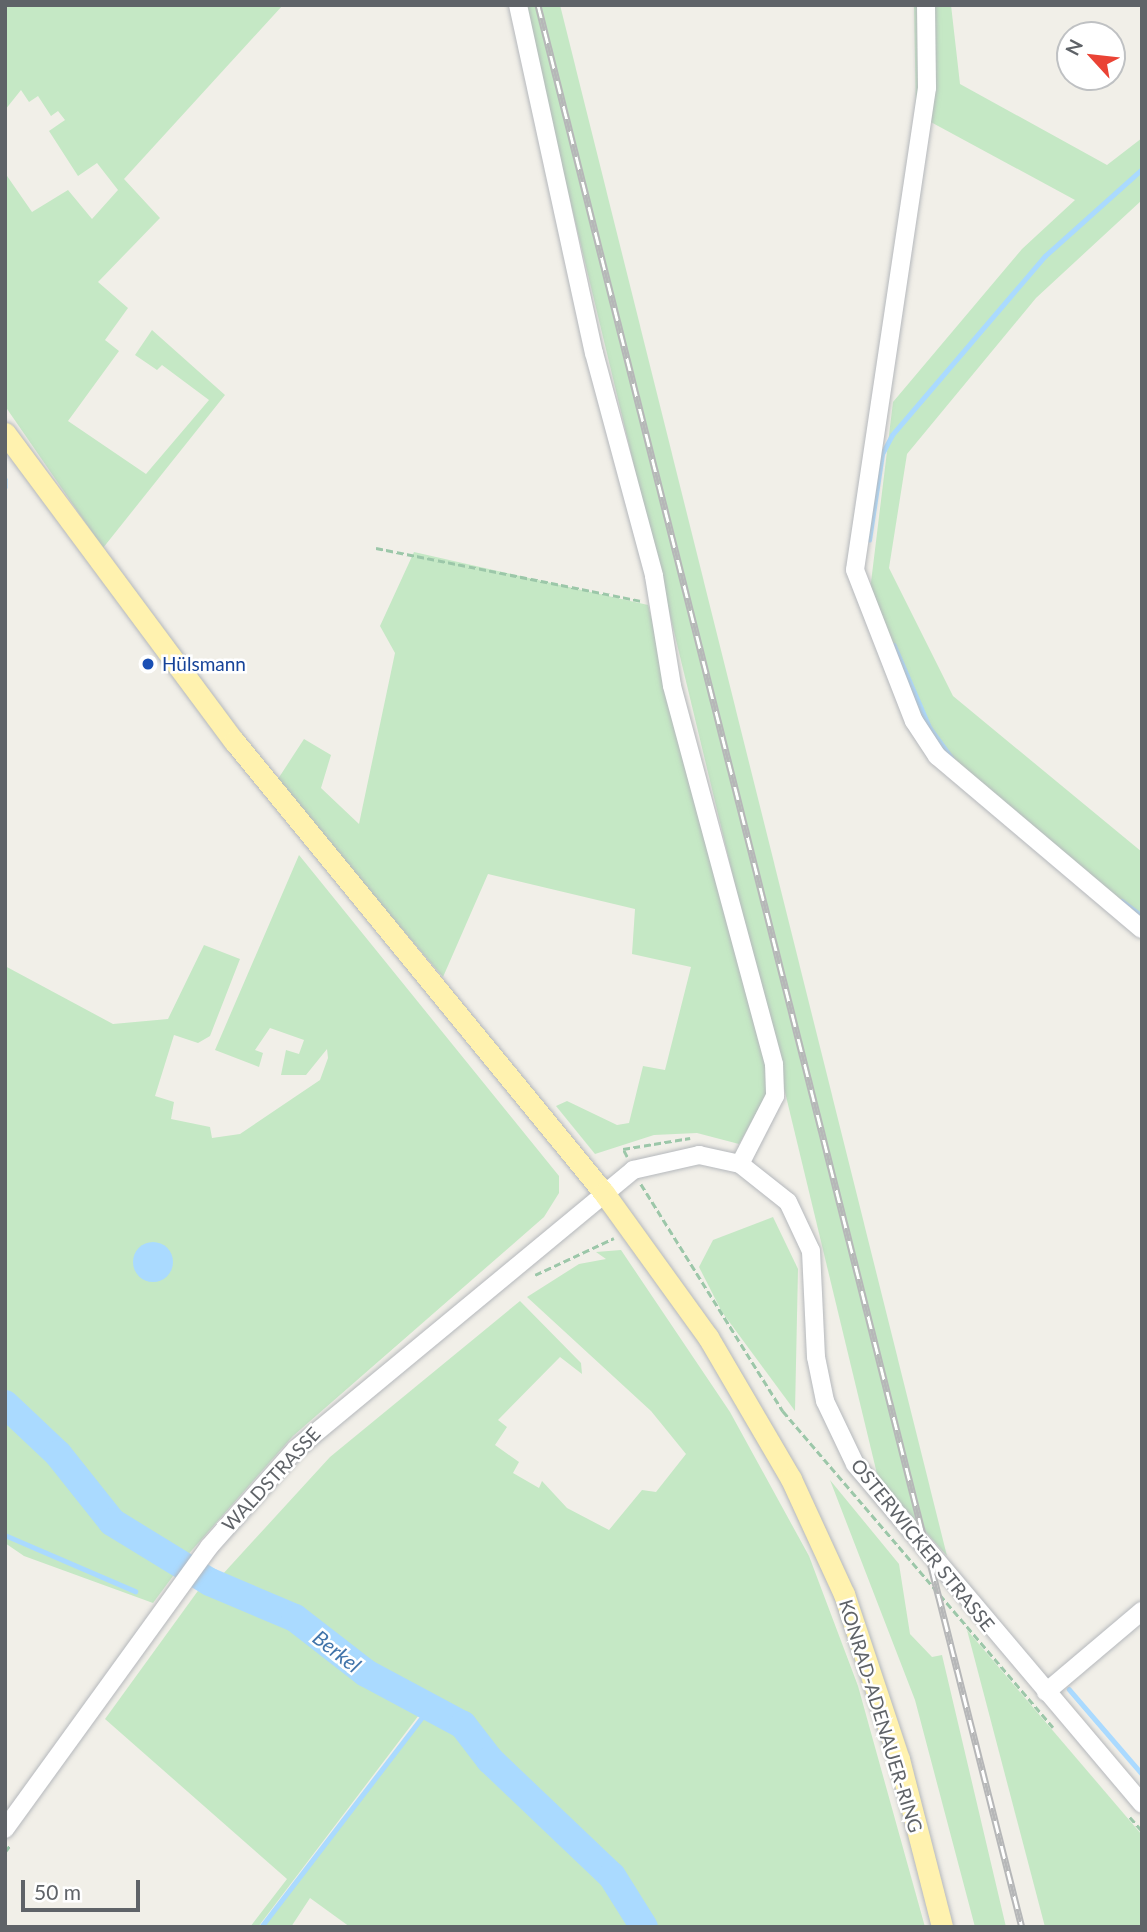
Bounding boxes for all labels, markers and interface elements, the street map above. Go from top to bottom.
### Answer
north arrow [1056,21,1126,91]
text: N [1060,35,1087,59]
place label: Hülsmann [162,653,246,675]
marker: Hülsmann [140,656,156,672]
street label: WALDSTRASSE [217,1422,325,1536]
street label: OSTERWICKER STRASSE [846,1454,1000,1636]
street label: KONRAD-ADENAUER-RING [835,1597,927,1835]
water label: Berkel [308,1624,366,1678]
scale bar [24,1866,144,1910]
text: 50 m [34,1879,81,1904]

